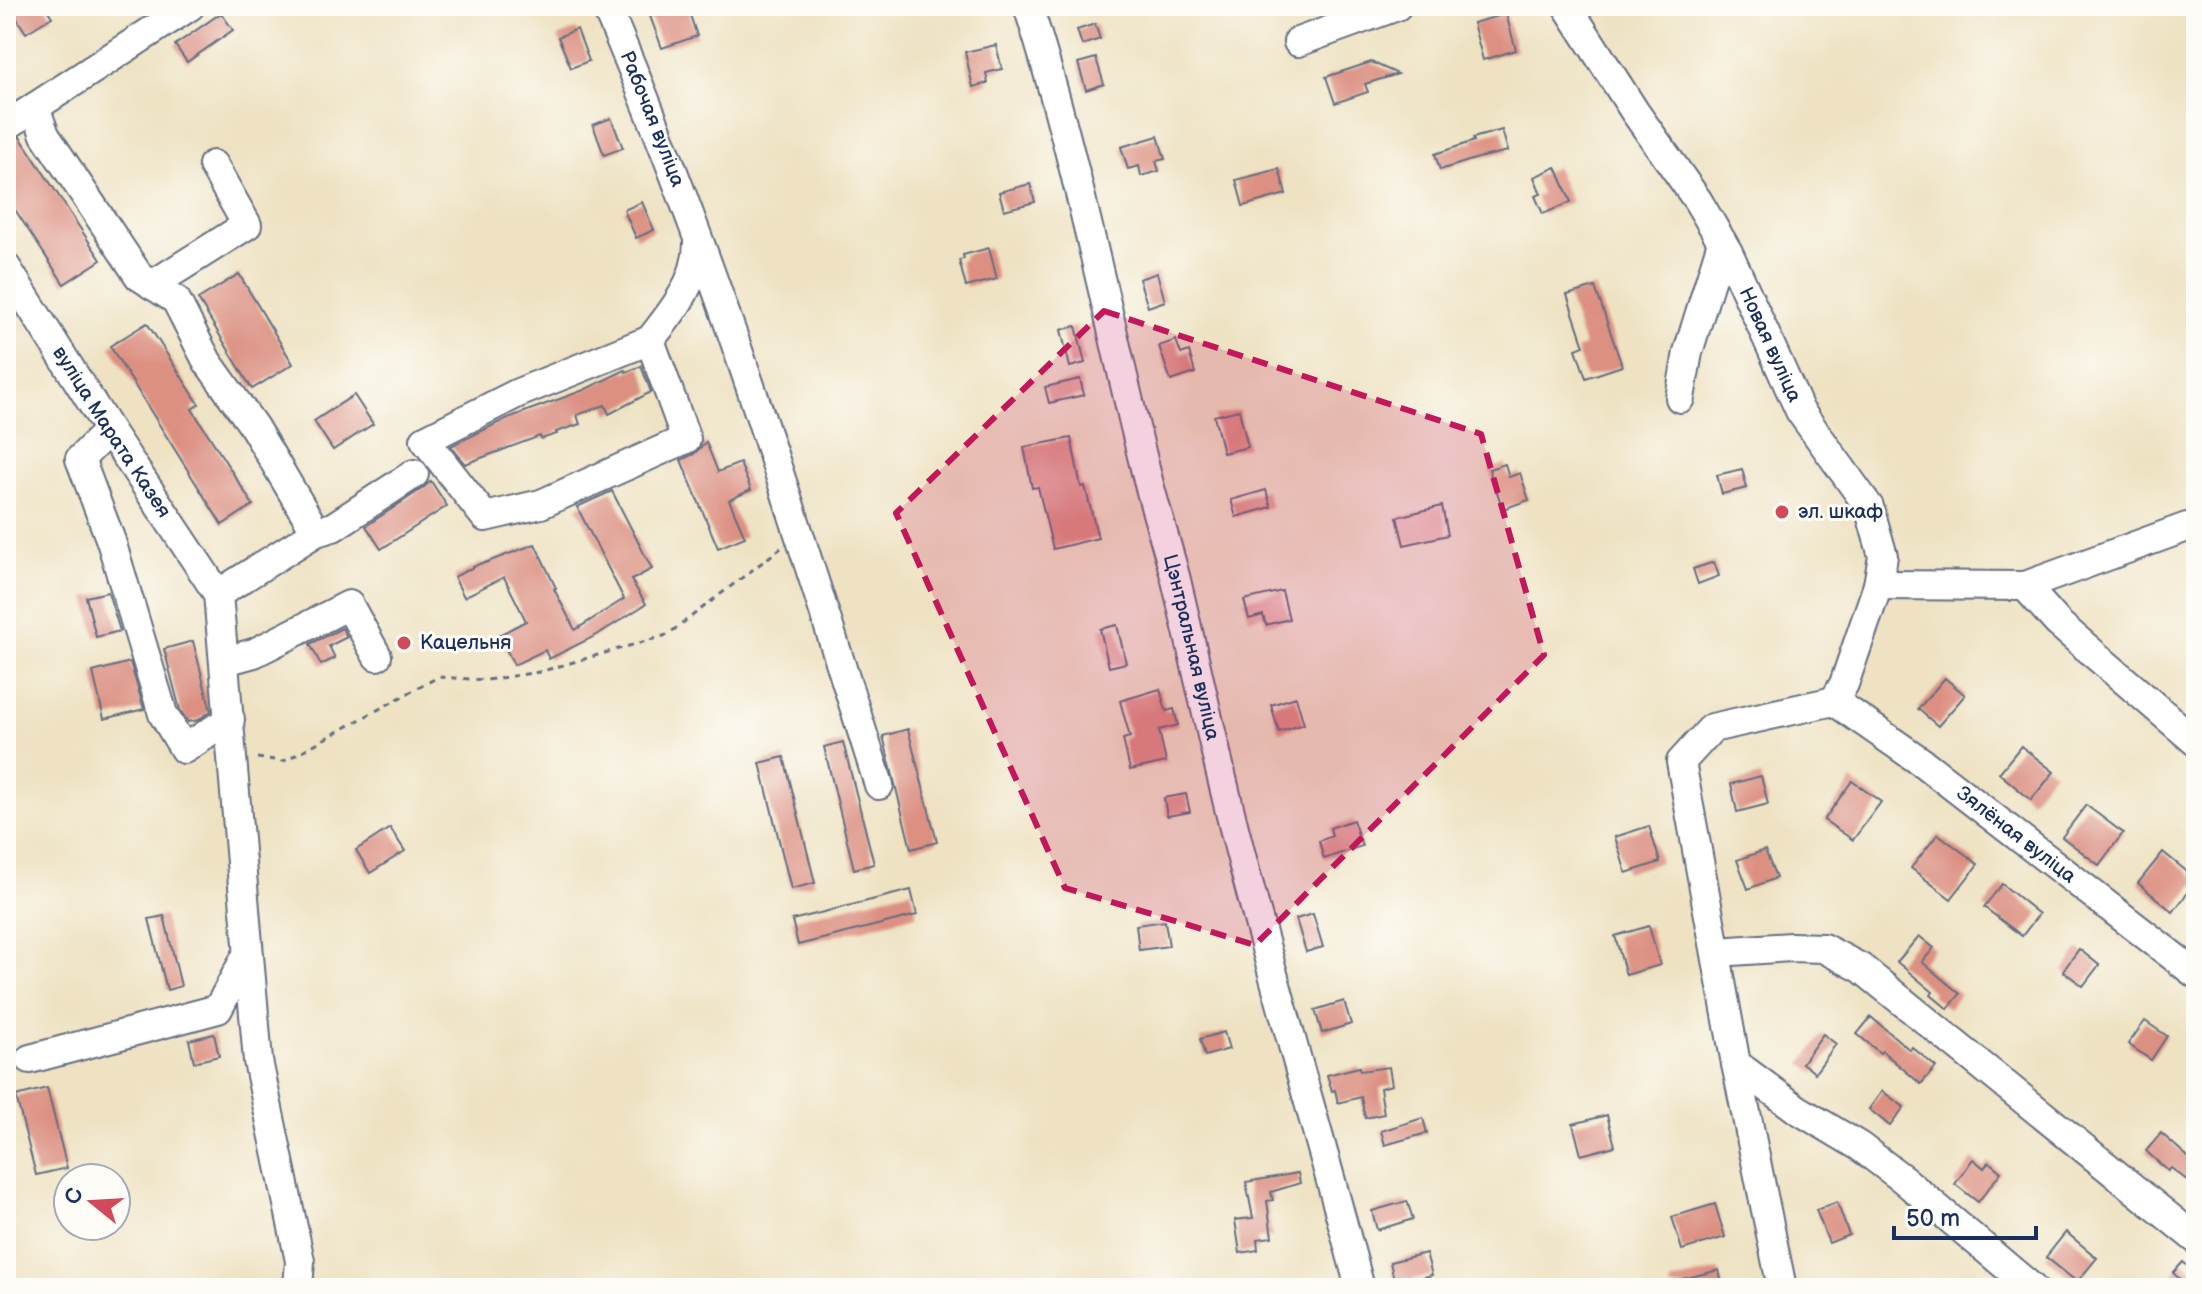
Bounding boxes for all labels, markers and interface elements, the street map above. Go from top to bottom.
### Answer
street label: Рабочая вуліца [614,47,690,190]
street label: Новая вуліца [1734,283,1807,406]
street label: вуліца Марата Казея [47,342,176,522]
place label: эл. шкаф [1798,500,1883,524]
marker: эл. шкаф [1773,503,1791,521]
street label: Цэнтральная вуліца [1158,552,1225,743]
place label: Кацельня [420,631,511,655]
marker: Кацельня [395,634,413,652]
street label: Зялёная вуліца [1951,781,2081,889]
north arrow [52,1162,132,1242]
text: С [59,1185,90,1208]
scale bar [1894,1190,2036,1240]
text: 50 m [1906,1204,1960,1233]

